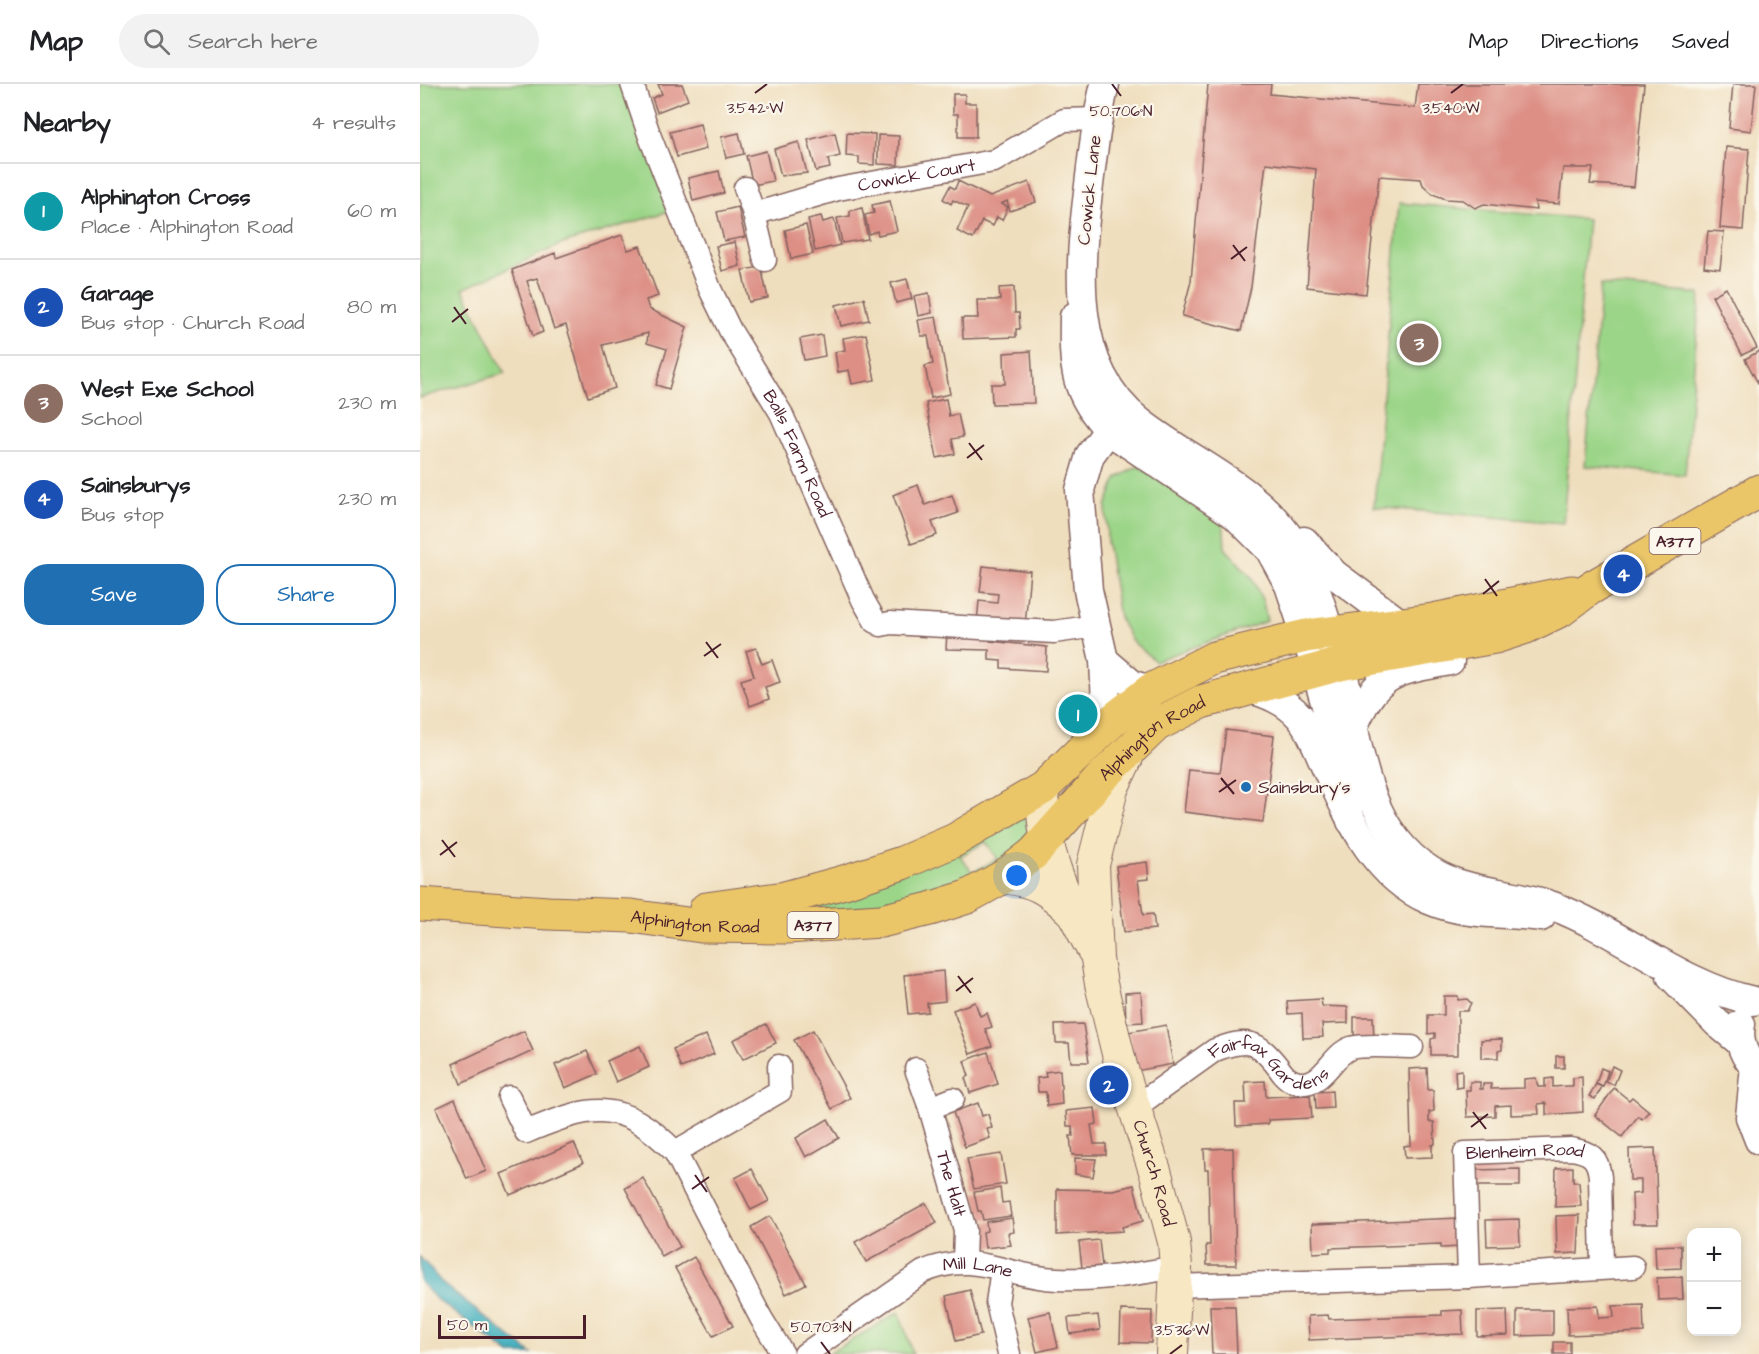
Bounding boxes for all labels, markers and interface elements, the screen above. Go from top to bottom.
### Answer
search box [119,14,539,68]
text: Map [30,22,83,61]
icon: search [140,25,173,58]
text: Search here [188,26,318,57]
text: Map [1468,27,1508,56]
text: Directions [1541,27,1639,56]
text: Saved [1672,27,1729,56]
text: 3.542°W [727,98,783,119]
text: 3.540°W [1422,98,1480,119]
text: 50.706°N [1090,101,1153,122]
text: Nearby [24,105,111,141]
text: 4 results [311,109,396,137]
street label: Cowick Lane [1071,134,1108,246]
street label: Cowick Court [856,152,978,198]
text: Alphington Cross [81,182,251,213]
text: 1 [42,197,45,225]
text: 60 m [347,197,396,225]
text: Place · Alphington Road [81,213,293,241]
text: Garage [81,278,154,309]
text: 2 [38,293,49,321]
text: 80 m [347,293,396,321]
text: Bus stop · Church Road [81,309,305,337]
pin: 3 [1400,320,1438,366]
text: West Exe School [81,374,254,405]
street label: Balls Farm Road [757,385,837,521]
text: 3 [38,389,49,417]
text: 230 m [338,389,396,417]
text: School [81,405,142,433]
text: Sainsburys [81,470,190,501]
text: 4 [37,485,50,513]
text: 230 m [338,485,396,513]
text: Bus stop [81,501,164,529]
road number: A377 [1650,528,1700,554]
pin: 4 [1604,552,1642,596]
button: Save [24,564,204,625]
button: Share [216,564,396,625]
street label: Alphington Road [1093,690,1210,787]
pin: 1 [1058,692,1098,736]
place label: Sainsbury's [1258,775,1351,801]
marker: Sainsbury's [1239,780,1253,794]
your location [1002,861,1031,890]
street label: Alphington Road [629,904,760,940]
road number: A377 [788,912,838,938]
street label: Fairfax Gardens [1202,1031,1335,1096]
pin: 2 [1090,1062,1128,1108]
street label: Church Road [1126,1117,1181,1229]
street label: Blenheim Road [1465,1137,1587,1166]
street label: The Halt [930,1148,973,1220]
map controls [1687,1228,1741,1336]
button: + [1687,1228,1741,1282]
street label: Mill Lane [941,1251,1016,1284]
button: − [1687,1282,1741,1336]
scale bar [438,1312,586,1340]
text: 50 m [447,1314,487,1336]
text: 50.703°N [790,1317,852,1338]
text: 3.536°W [1155,1320,1209,1341]

